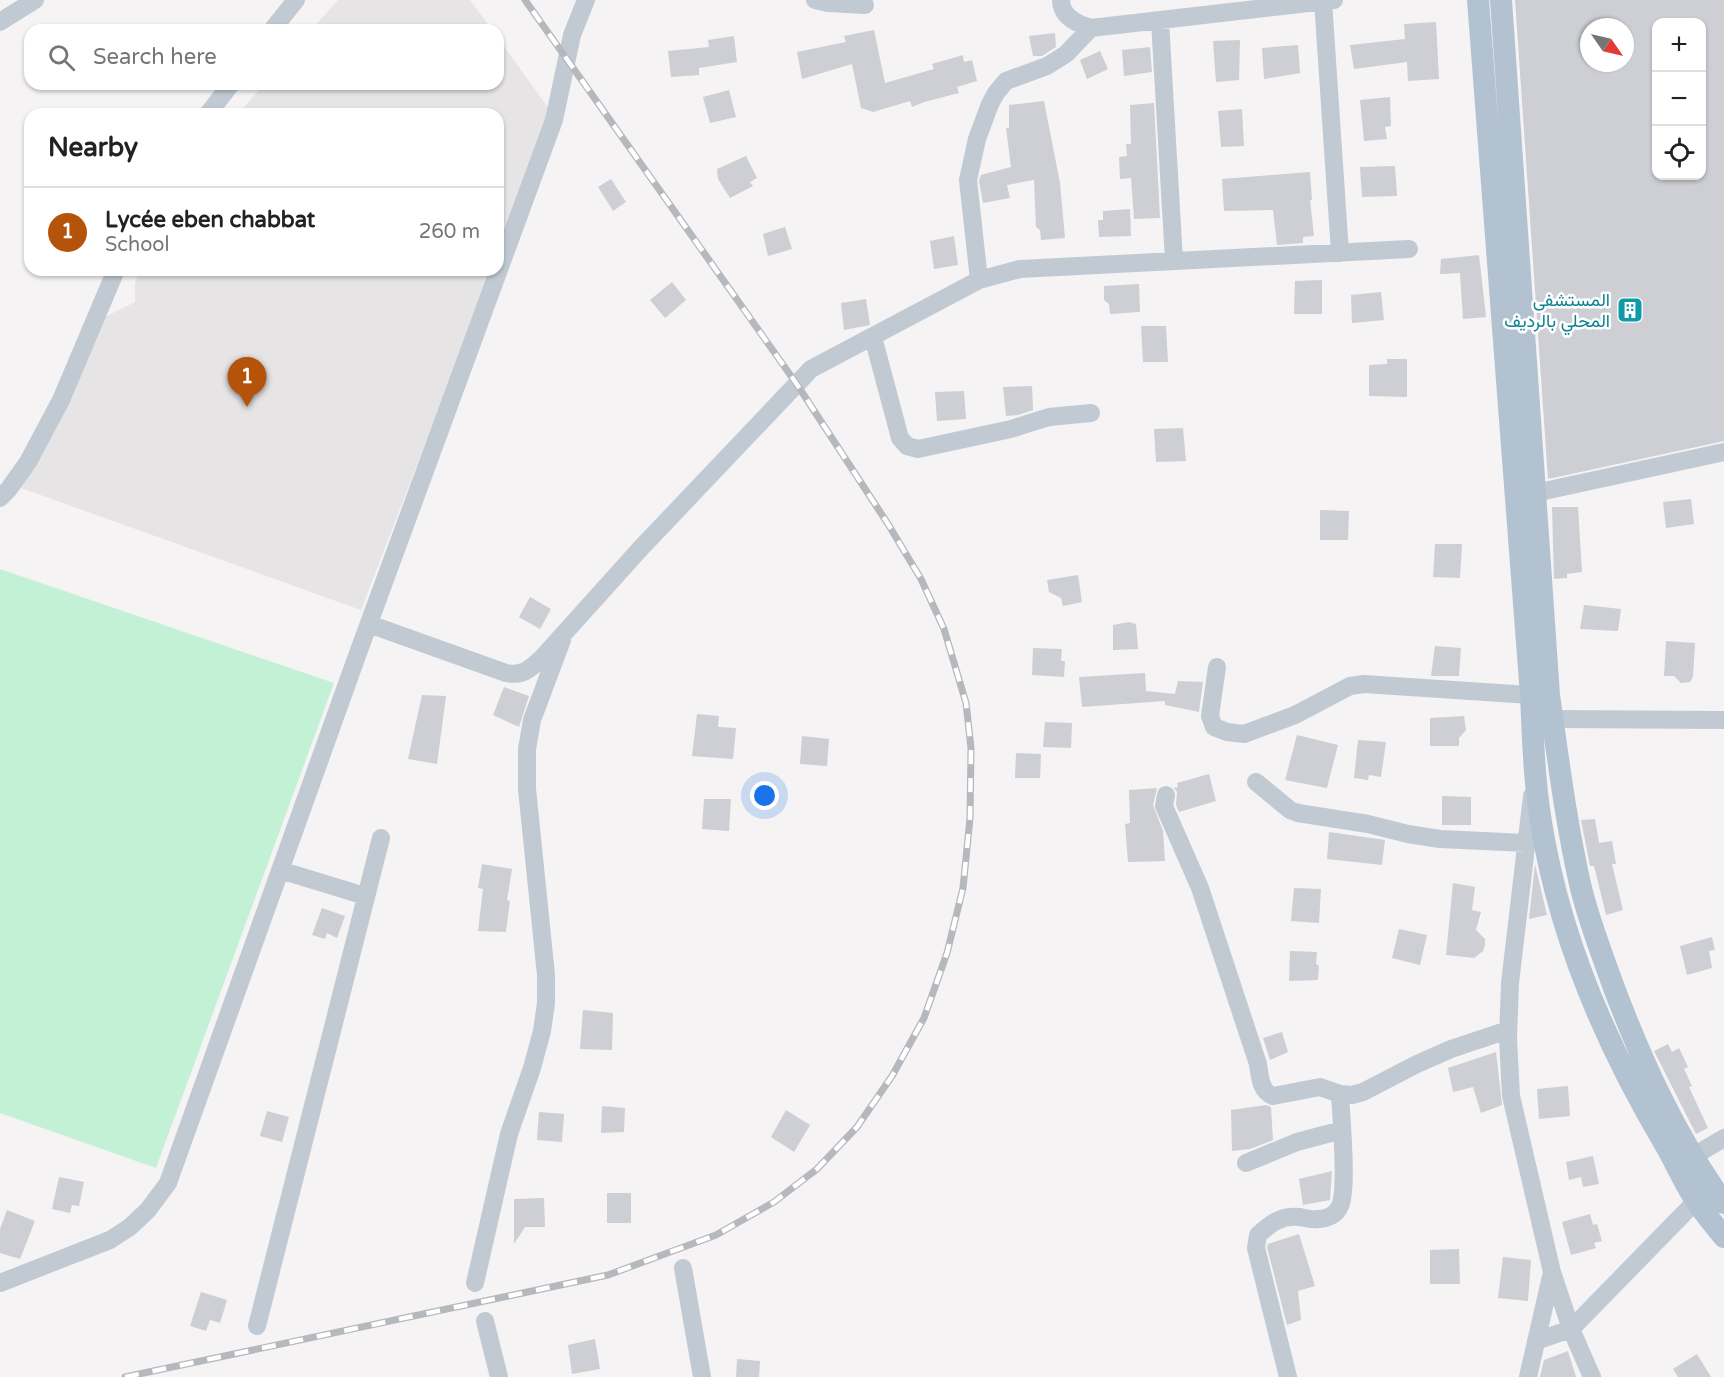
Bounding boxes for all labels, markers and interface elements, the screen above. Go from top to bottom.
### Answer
north arrow [1580,18,1634,72]
map controls [1652,18,1706,180]
button: + [1652,18,1706,72]
search box [24,24,504,90]
icon: search [45,41,78,74]
text: Search here [93,44,217,70]
button: − [1652,72,1706,126]
button: locate [1652,126,1706,180]
text: Nearby [48,132,138,163]
text: Lycée eben chabbat [105,207,315,233]
text: 1 [61,220,74,244]
text: 260 m [419,220,480,244]
text: School [105,233,169,257]
place label: المستشفى المحلي بالرديف [1504,289,1610,336]
building icon: المستشفى المحلي بالرديف [1615,295,1645,325]
pin: 1 [228,358,266,407]
your location [750,781,779,810]

